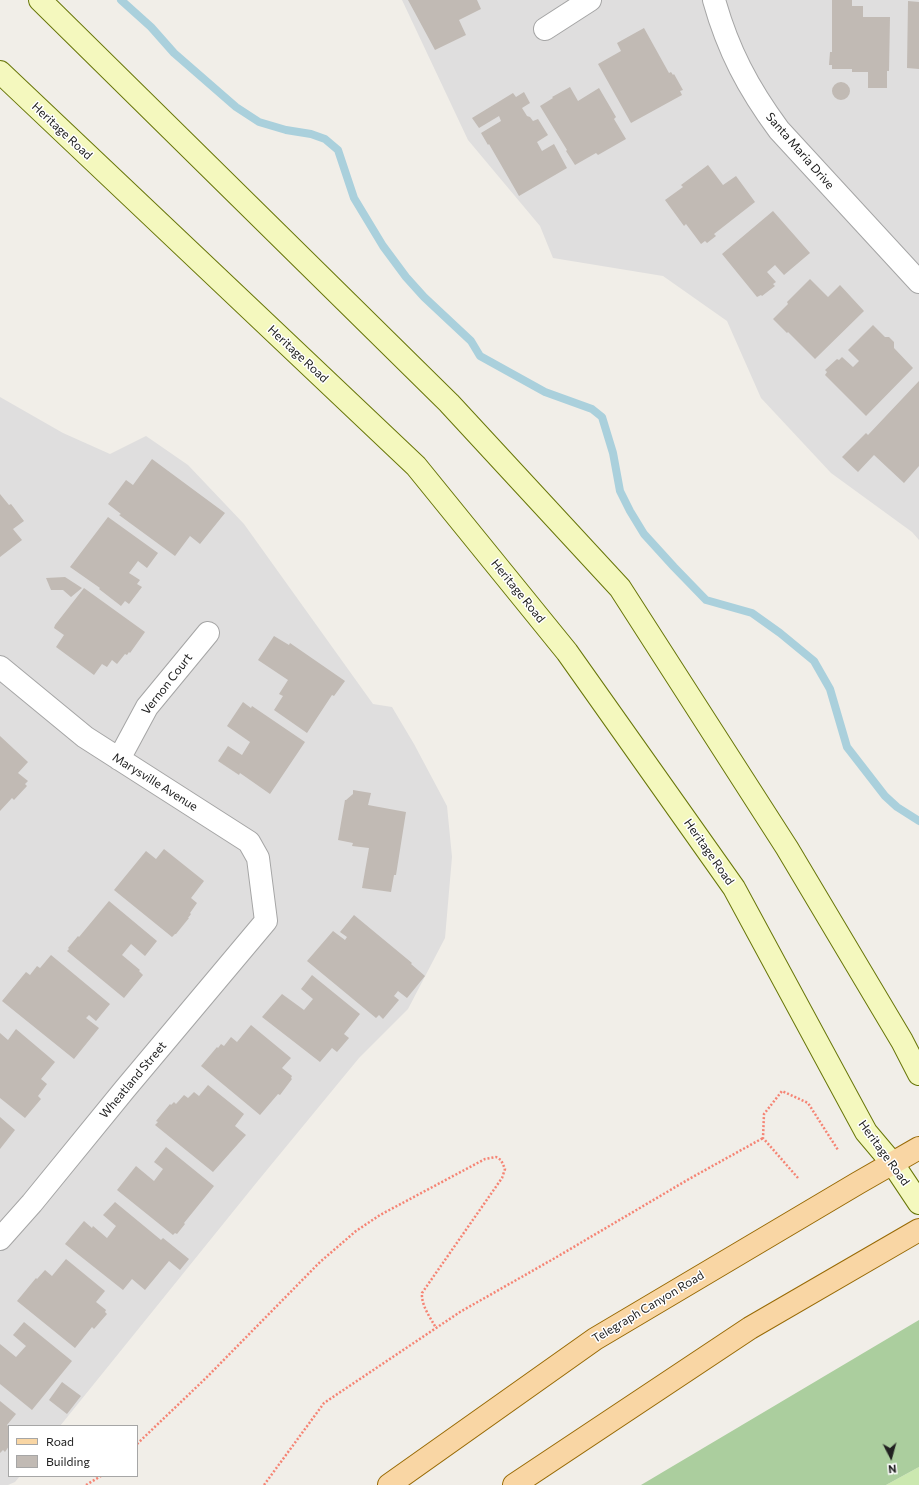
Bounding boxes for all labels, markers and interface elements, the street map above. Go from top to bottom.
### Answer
street label: Heritage Road [29,99,95,163]
street label: Santa Maria Drive [763,110,837,192]
street label: Heritage Road [265,322,331,386]
street label: Heritage Road [488,556,548,626]
street label: Vernon Court [139,651,195,717]
street label: Marysville Avenue [110,750,200,814]
street label: Heritage Road [681,816,737,888]
street label: Wheatland Street [97,1039,169,1121]
street label: Heritage Road [855,1117,913,1189]
street label: Telegraph Canyon Road [590,1268,706,1346]
legend [8,1425,138,1477]
text: Road [46,1434,74,1448]
north arrow [871,1437,911,1477]
text: Building [46,1454,90,1468]
text: N [888,1463,897,1476]

